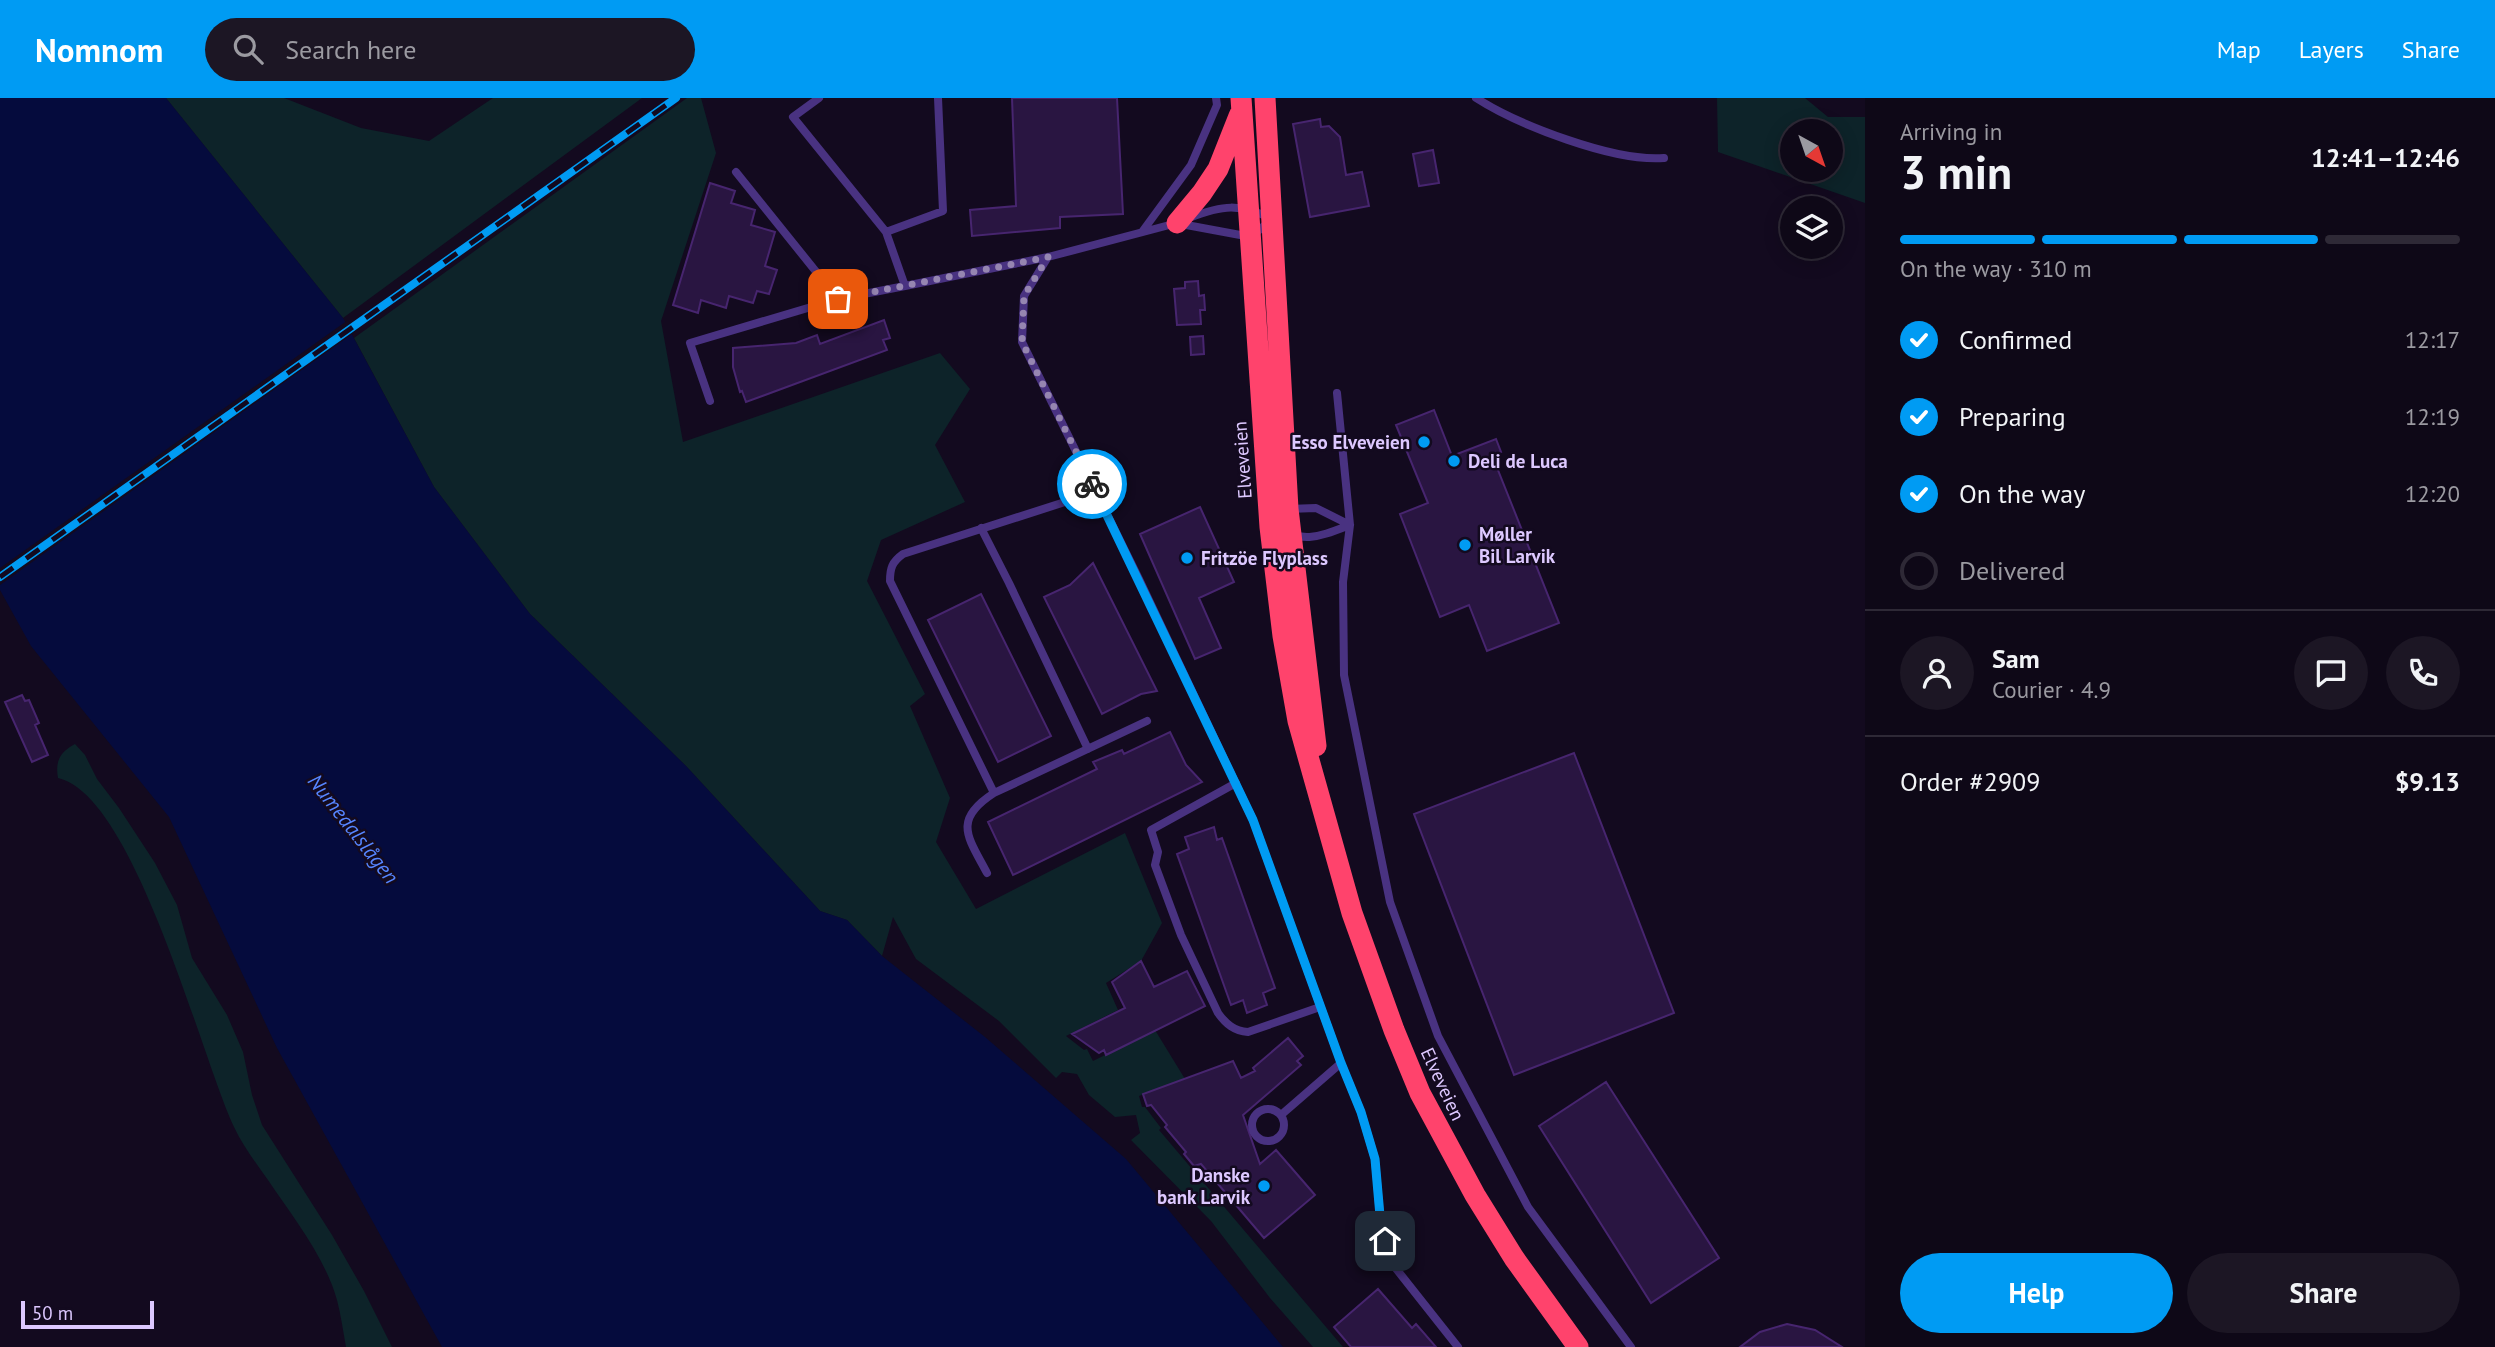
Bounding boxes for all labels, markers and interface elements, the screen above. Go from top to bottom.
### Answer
search box [205,18,695,81]
text: Nomnom [35,28,163,71]
icon: search [229,30,267,68]
text: Search here [285,33,416,66]
text: Map [2217,34,2261,65]
text: Layers [2299,34,2364,65]
text: Share [2402,34,2460,65]
text: Arriving in [1900,117,2002,146]
north arrow [1780,119,1843,182]
map controls [1780,119,1843,259]
text: 12:41–12:46 [2311,141,2460,174]
text: 3 min [1900,142,2012,202]
button: layers [1780,196,1843,259]
text: On the way · 310 m [1900,254,2092,283]
pin [808,269,868,329]
icon: bag [819,280,857,318]
icon: check [1900,321,1938,359]
text: Confirmed [1959,323,2072,356]
text: 12:17 [2405,325,2460,354]
icon: check [1900,398,1938,436]
text: Preparing [1959,400,2066,433]
text: 12:19 [2405,402,2460,431]
street label: Elveveien [1227,420,1257,500]
place label: Esso Elveveien [1292,430,1410,454]
marker: Esso Elveveien [1416,434,1432,450]
courier [1057,449,1127,519]
place label: Deli de Luca [1468,449,1568,473]
marker: Deli de Luca [1446,453,1462,469]
icon: bike [1073,465,1111,503]
icon: check [1900,475,1938,513]
text: On the way [1959,477,2085,510]
text: 12:20 [2405,479,2460,508]
place label: Møller Bil Larvik [1479,522,1556,568]
marker: Møller Bil Larvik [1457,537,1473,553]
place label: Fritzöe Flyplass [1201,546,1328,570]
marker: Fritzöe Flyplass [1179,550,1195,566]
text: Delivered [1959,554,2065,587]
button: person [1900,636,1974,710]
button: chat [2294,636,2368,710]
button: phone [2386,636,2460,710]
text: Sam [1992,642,2040,675]
text: Courier · 4.9 [1992,675,2111,704]
text: Order #2909 [1900,765,2040,798]
text: $9.13 [2395,765,2460,798]
water label: Numedalslågen [302,768,405,889]
street label: Elveveien [1416,1044,1470,1124]
place label: Danske bank Larvik [1157,1163,1251,1209]
marker: Danske bank Larvik [1256,1178,1272,1194]
pin [1355,1211,1415,1271]
icon: home [1366,1222,1404,1260]
button: Help [1900,1253,2173,1333]
button: Share [2187,1253,2460,1333]
scale bar [21,1298,154,1330]
text: 50 m [32,1301,73,1325]

